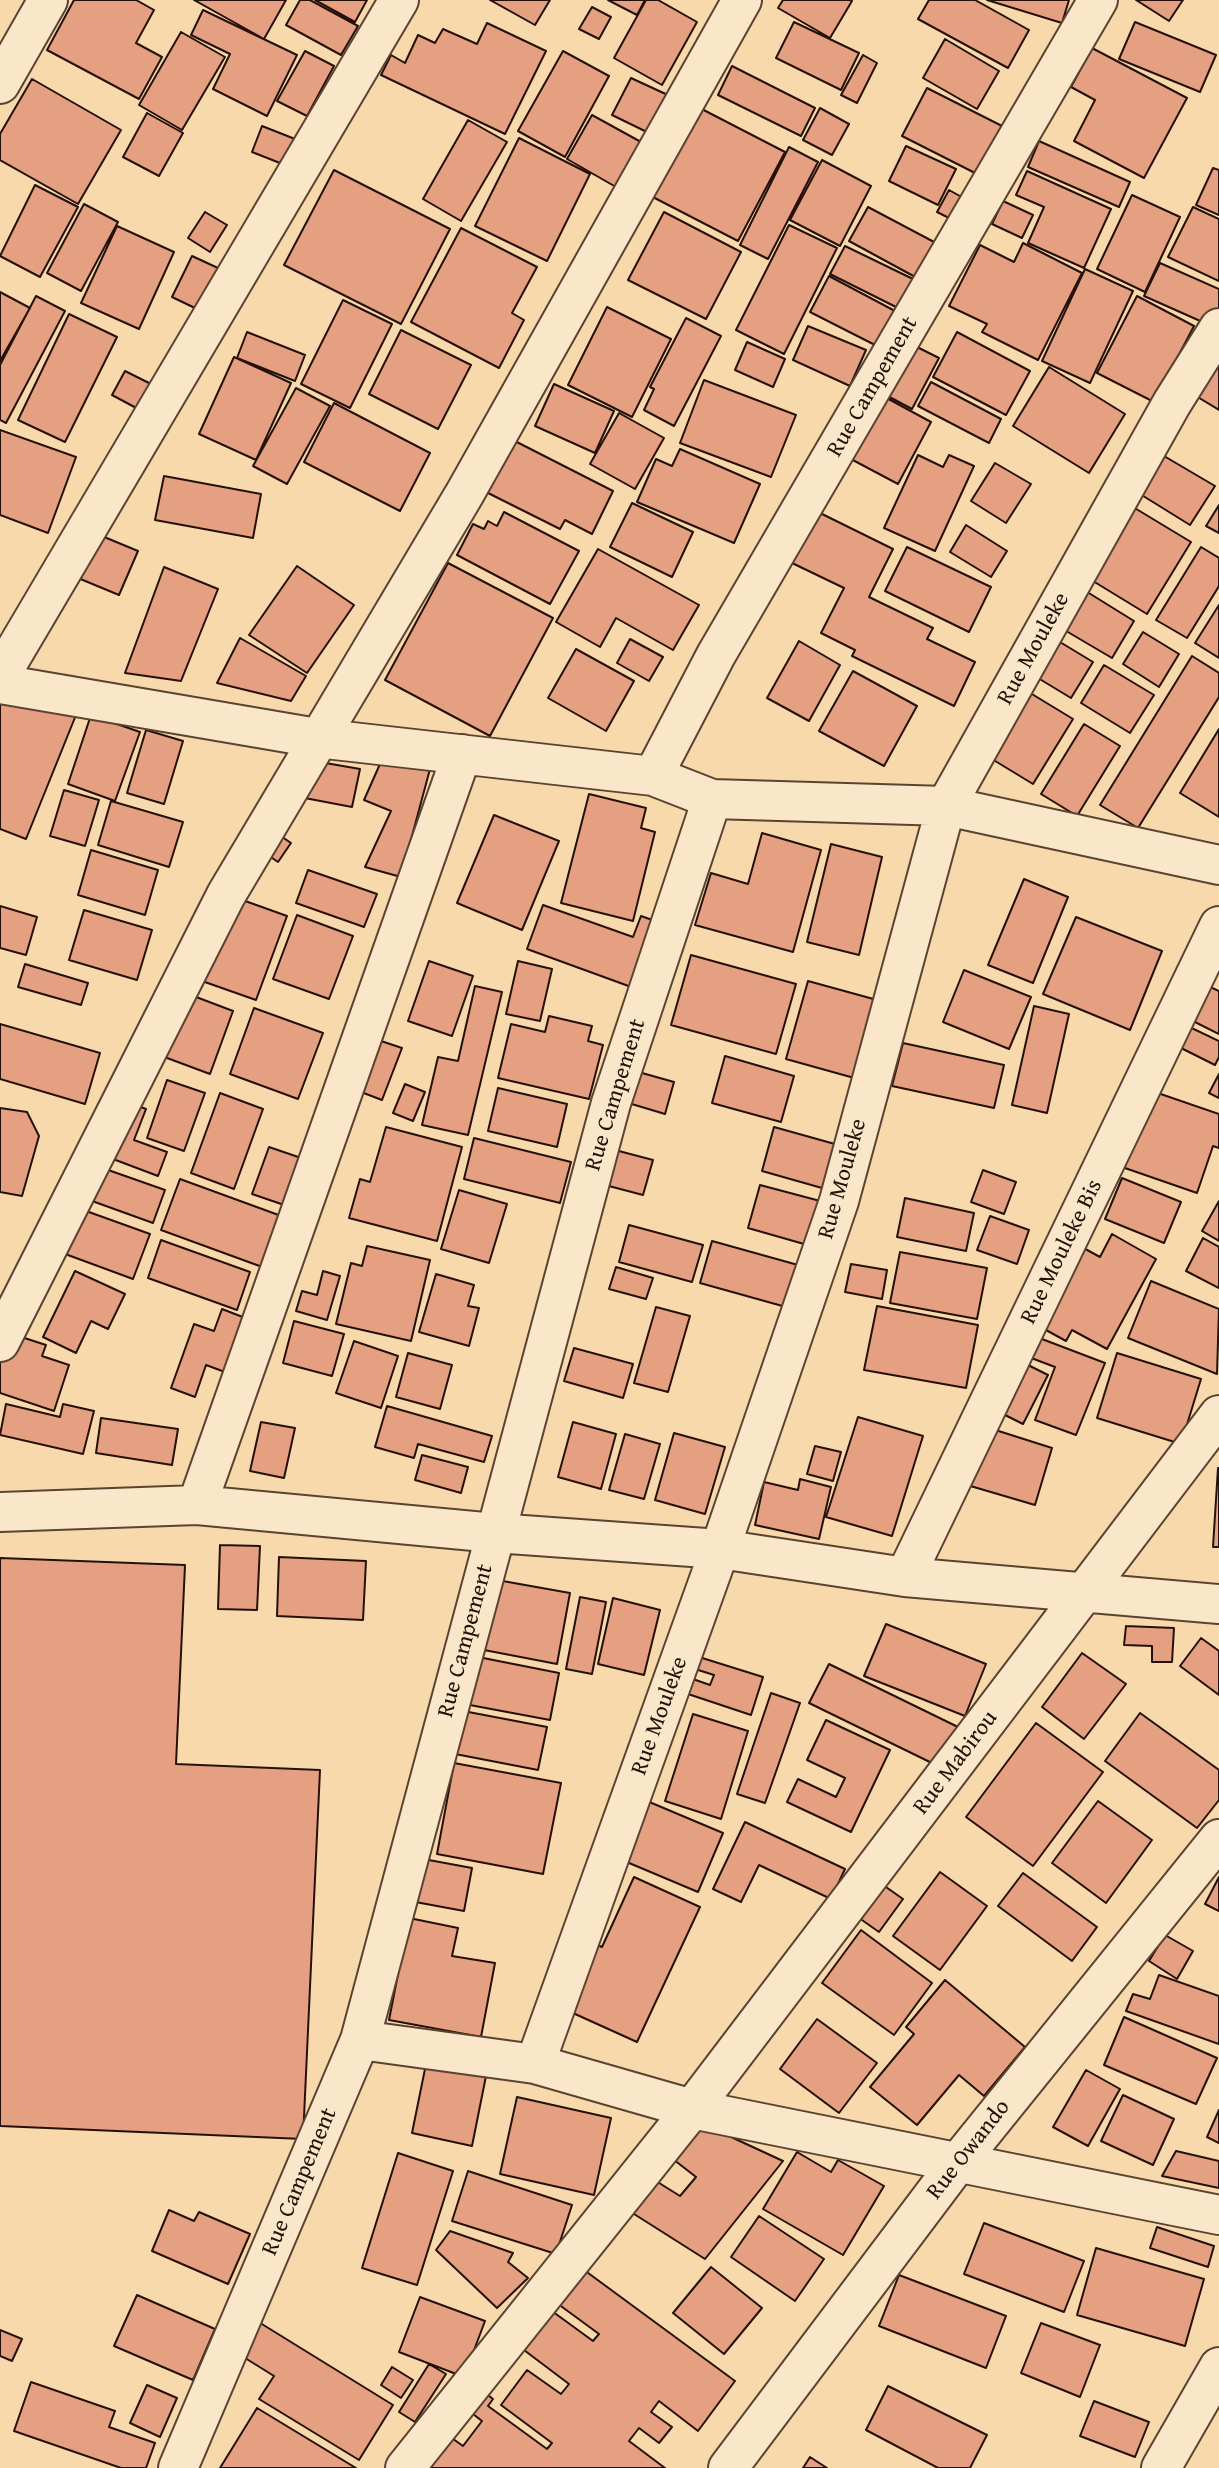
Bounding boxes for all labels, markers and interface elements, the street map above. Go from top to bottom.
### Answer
street label: Rue Campement [822,312,924,462]
street label: Rue Mouleke [992,588,1076,710]
street label: Rue Campement [580,1016,652,1174]
street label: Rue Mouleke [813,1116,873,1242]
street label: Rue Mouleke Bis [1015,1175,1109,1329]
street label: Rue Campement [432,1561,500,1721]
street label: Rue Mouleke [626,1653,694,1779]
street label: Rue Mabirou [908,1706,1004,1820]
street label: Rue Owando [921,2095,1017,2205]
street label: Rue Campement [257,2104,343,2260]

